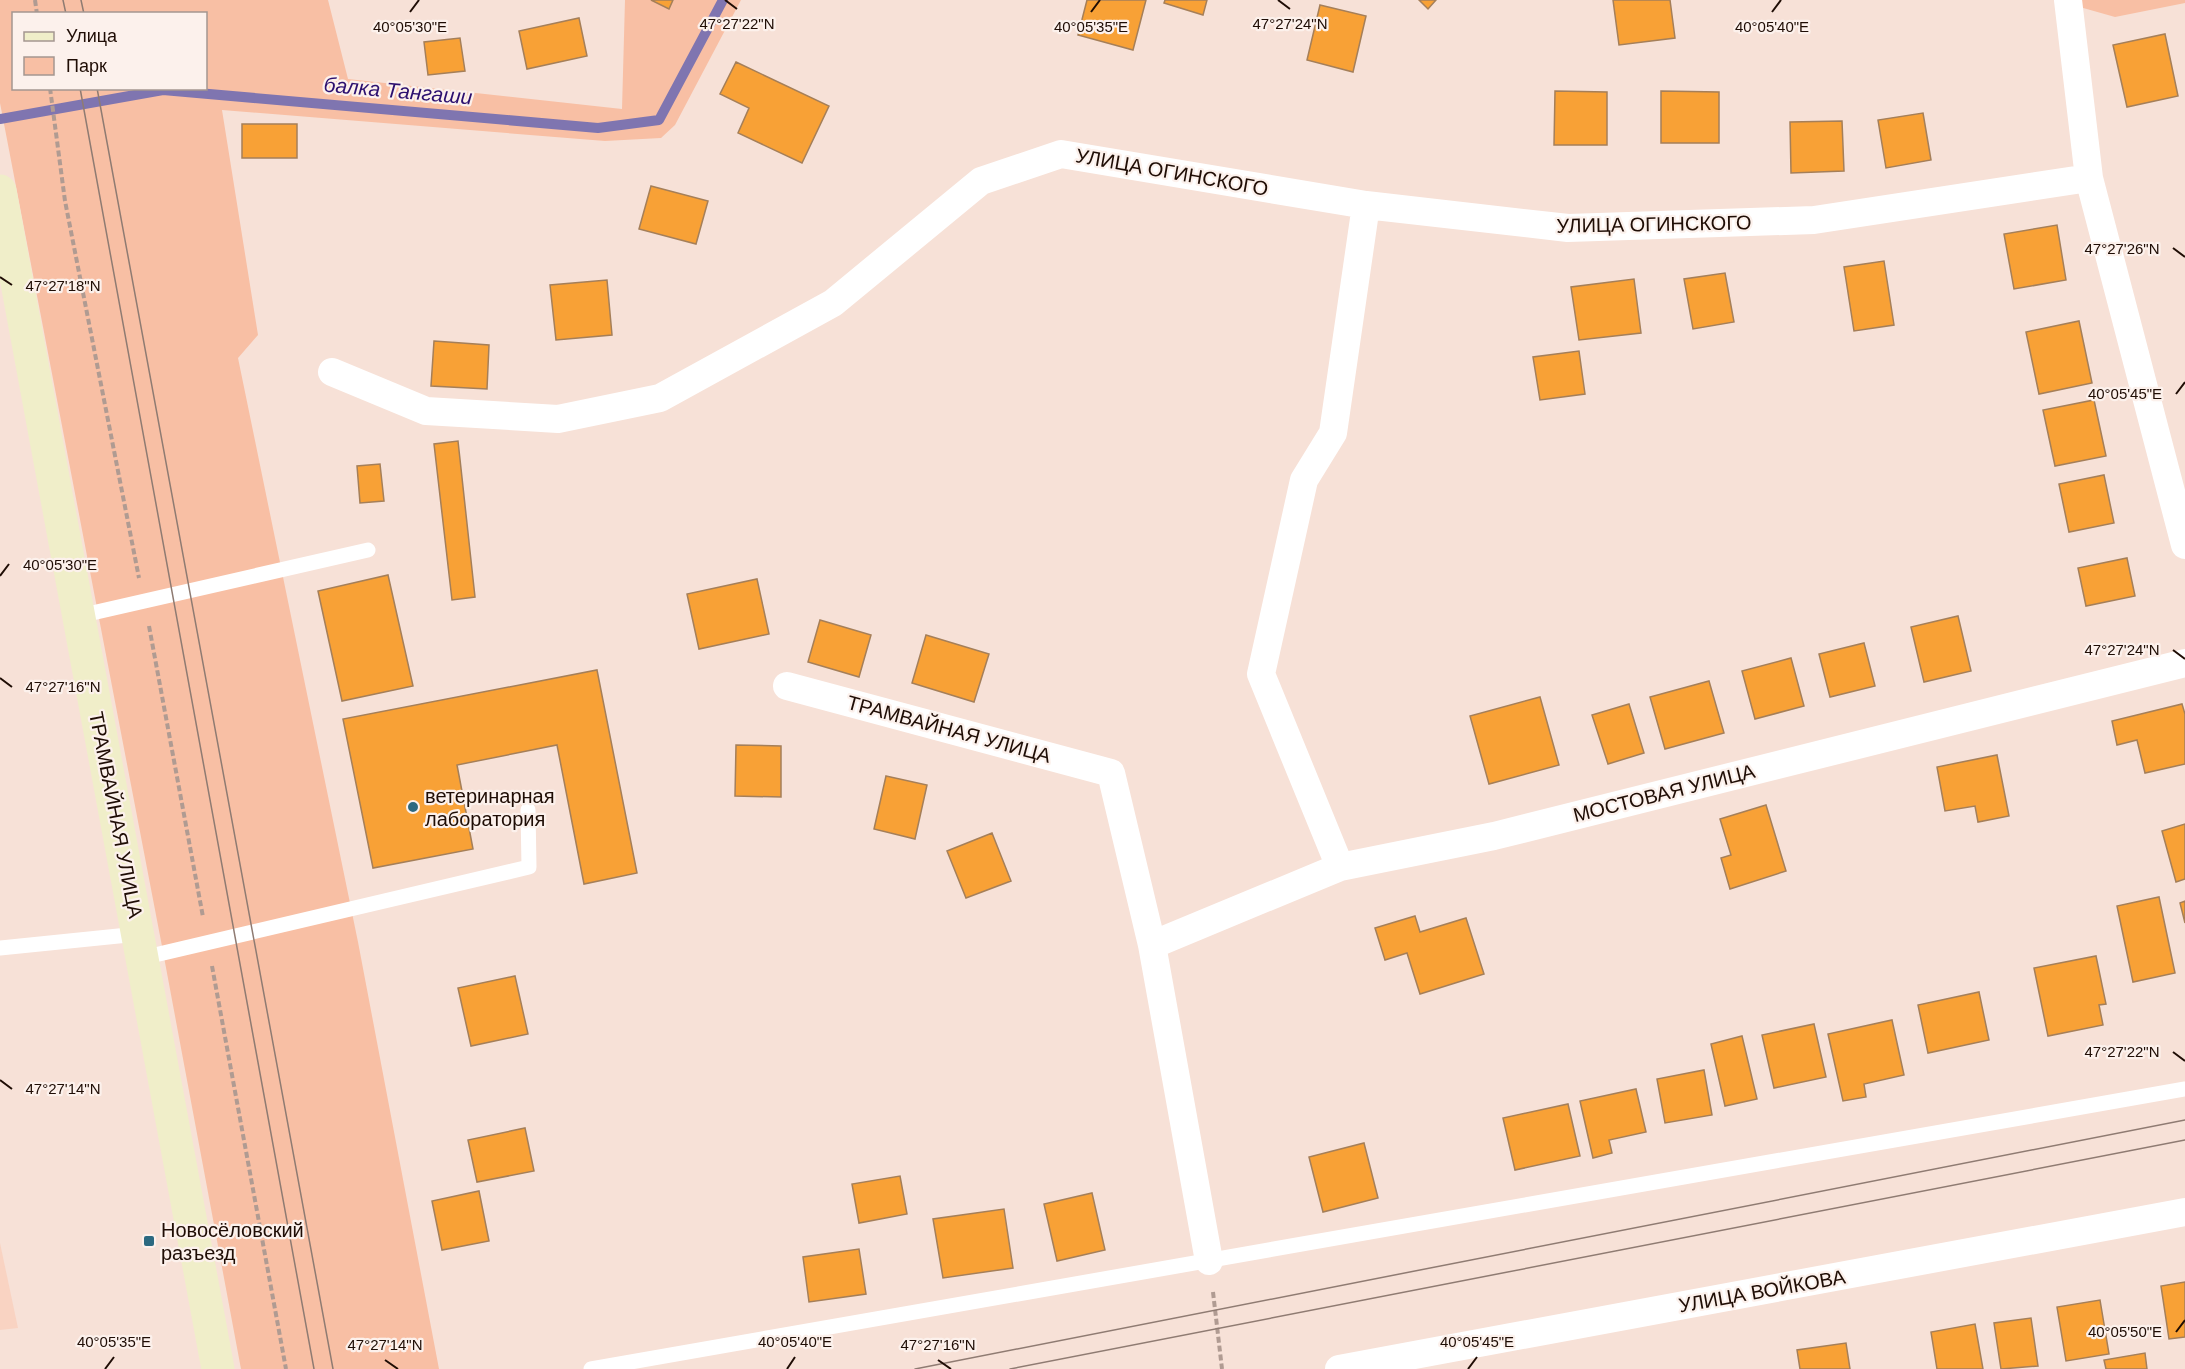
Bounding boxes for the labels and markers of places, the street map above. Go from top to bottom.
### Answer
place label: ветеринарная лаборатория [425,785,555,830]
marker: ветеринарная лаборатория [406,800,420,814]
place label: Новосёловский разъезд [161,1219,304,1264]
marker: Новосёловский разъезд [142,1234,156,1248]

